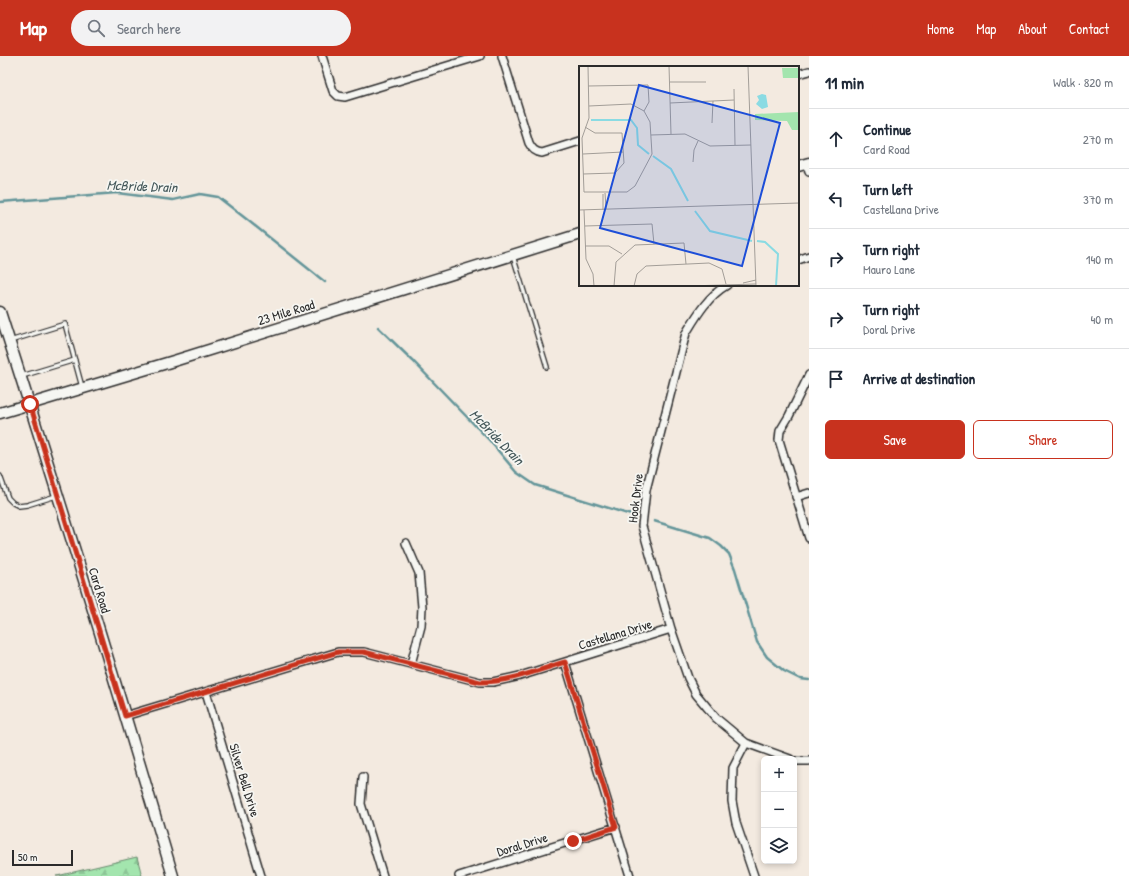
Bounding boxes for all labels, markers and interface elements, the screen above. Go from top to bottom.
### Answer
search box [71,10,351,46]
text: Map [20,15,47,41]
icon: search [85,17,107,39]
text: Search here [117,18,181,39]
text: Home [927,19,954,38]
text: Map [976,19,996,38]
text: About [1018,19,1047,38]
text: Contact [1069,19,1109,38]
inset map [579,66,799,286]
text: 11 min [825,71,864,94]
text: Walk · 820 m [1053,73,1113,91]
text: Continue [863,119,911,140]
icon: ahead [825,128,847,150]
text: 270 m [1083,130,1113,148]
text: Card Road [863,140,910,158]
water label: McBride Drain [106,175,179,196]
text: Turn left [863,179,913,200]
icon: left [825,188,847,210]
text: 370 m [1083,190,1113,208]
text: Castellana Drive [863,200,939,218]
text: Turn right [863,239,919,260]
icon: right [825,248,847,270]
text: 140 m [1086,250,1113,268]
text: Mauro Lane [863,260,915,278]
street label: 23 Mile Road [255,295,317,329]
text: Turn right [863,299,919,320]
icon: right [825,308,847,330]
text: 40 m [1090,310,1113,328]
text: Doral Drive [863,320,915,338]
icon: arrive [825,368,847,390]
text: Arrive at destination [863,368,975,389]
route start [21,395,39,413]
water label: McBride Drain [466,405,530,470]
button: Save [825,420,965,459]
button: Share [973,420,1113,459]
street label: Hook Drive [623,472,647,524]
street label: Card Road [85,565,115,615]
street label: Castellana Drive [576,614,654,654]
street label: Silver Bell Drive [225,741,265,819]
map controls [761,756,797,864]
button: + [761,756,797,792]
button: − [761,792,797,828]
street label: Doral Drive [494,828,550,860]
button: layers [761,828,797,864]
route end [564,832,582,850]
scale bar [12,848,73,867]
text: 50 m [18,850,38,864]

